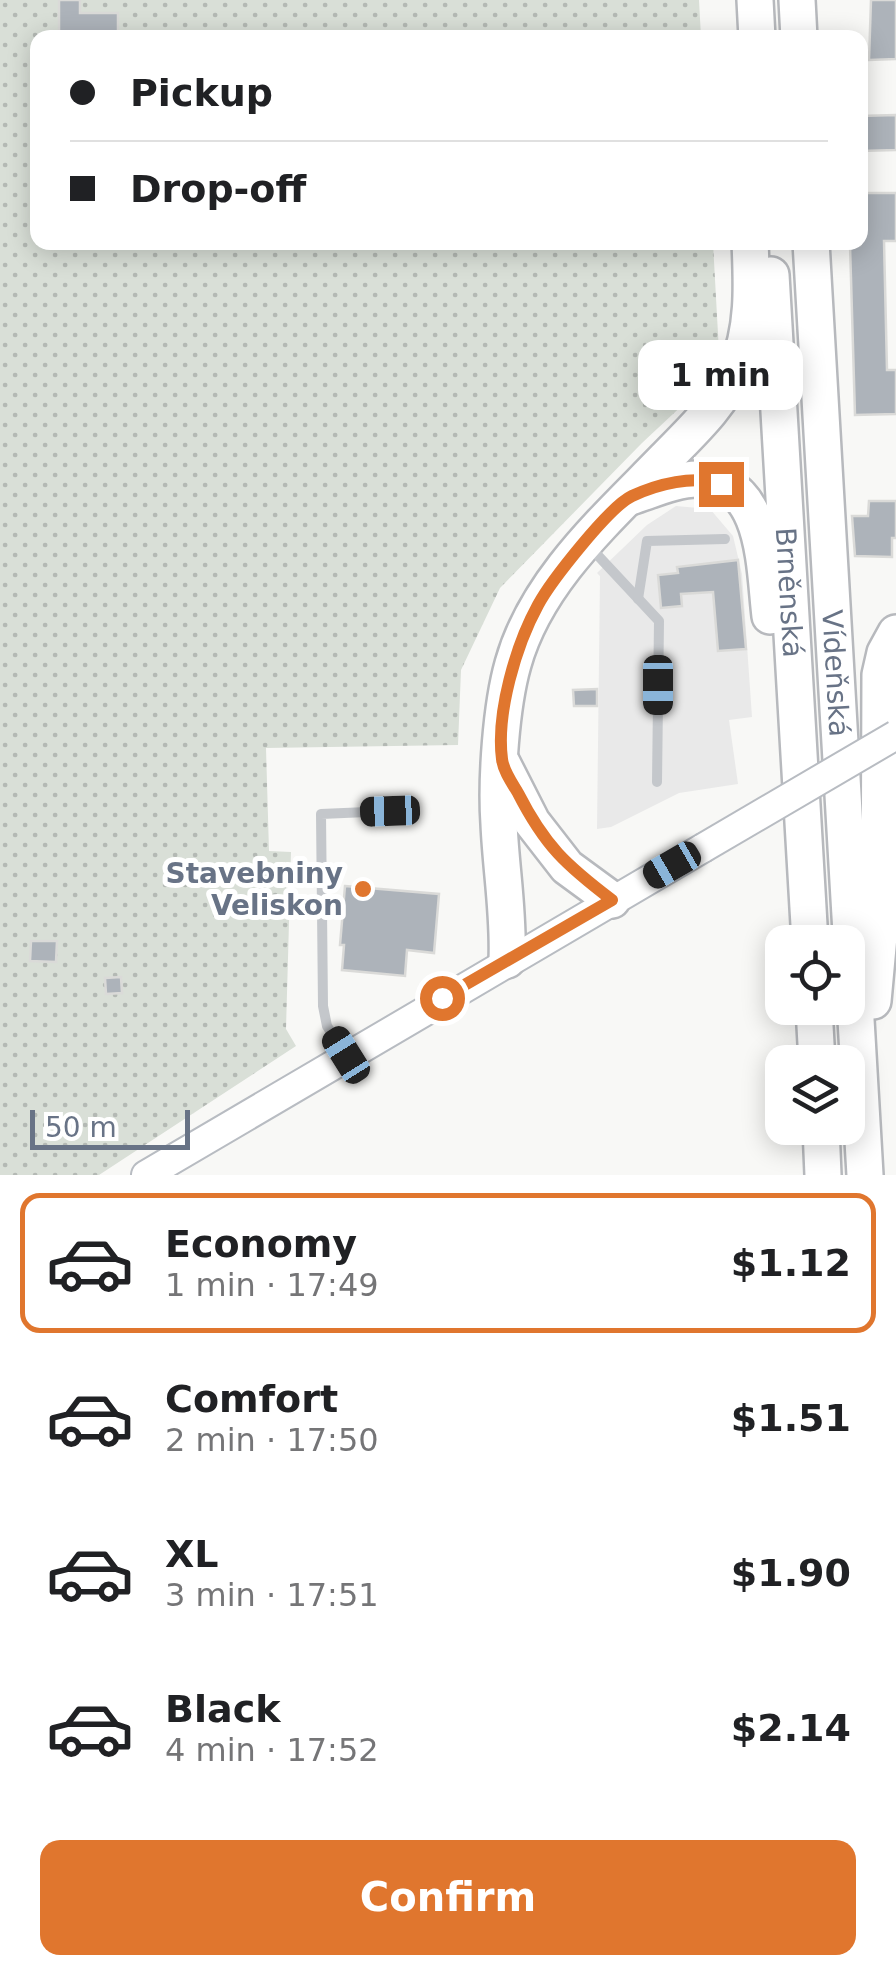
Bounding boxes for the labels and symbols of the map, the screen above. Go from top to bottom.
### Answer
callout: 1 min [638,339,804,409]
route end [699,462,744,507]
street label: Brněnská [769,526,809,659]
street label: Vídeňská [815,609,856,738]
car [643,655,673,715]
car [359,795,421,827]
car [639,837,705,893]
place label: Stavebniny Veliskon [166,857,343,922]
marker: Stavebniny Veliskon [352,878,374,900]
route start [420,976,465,1021]
car [317,1022,375,1088]
scale bar [30,1105,190,1150]

